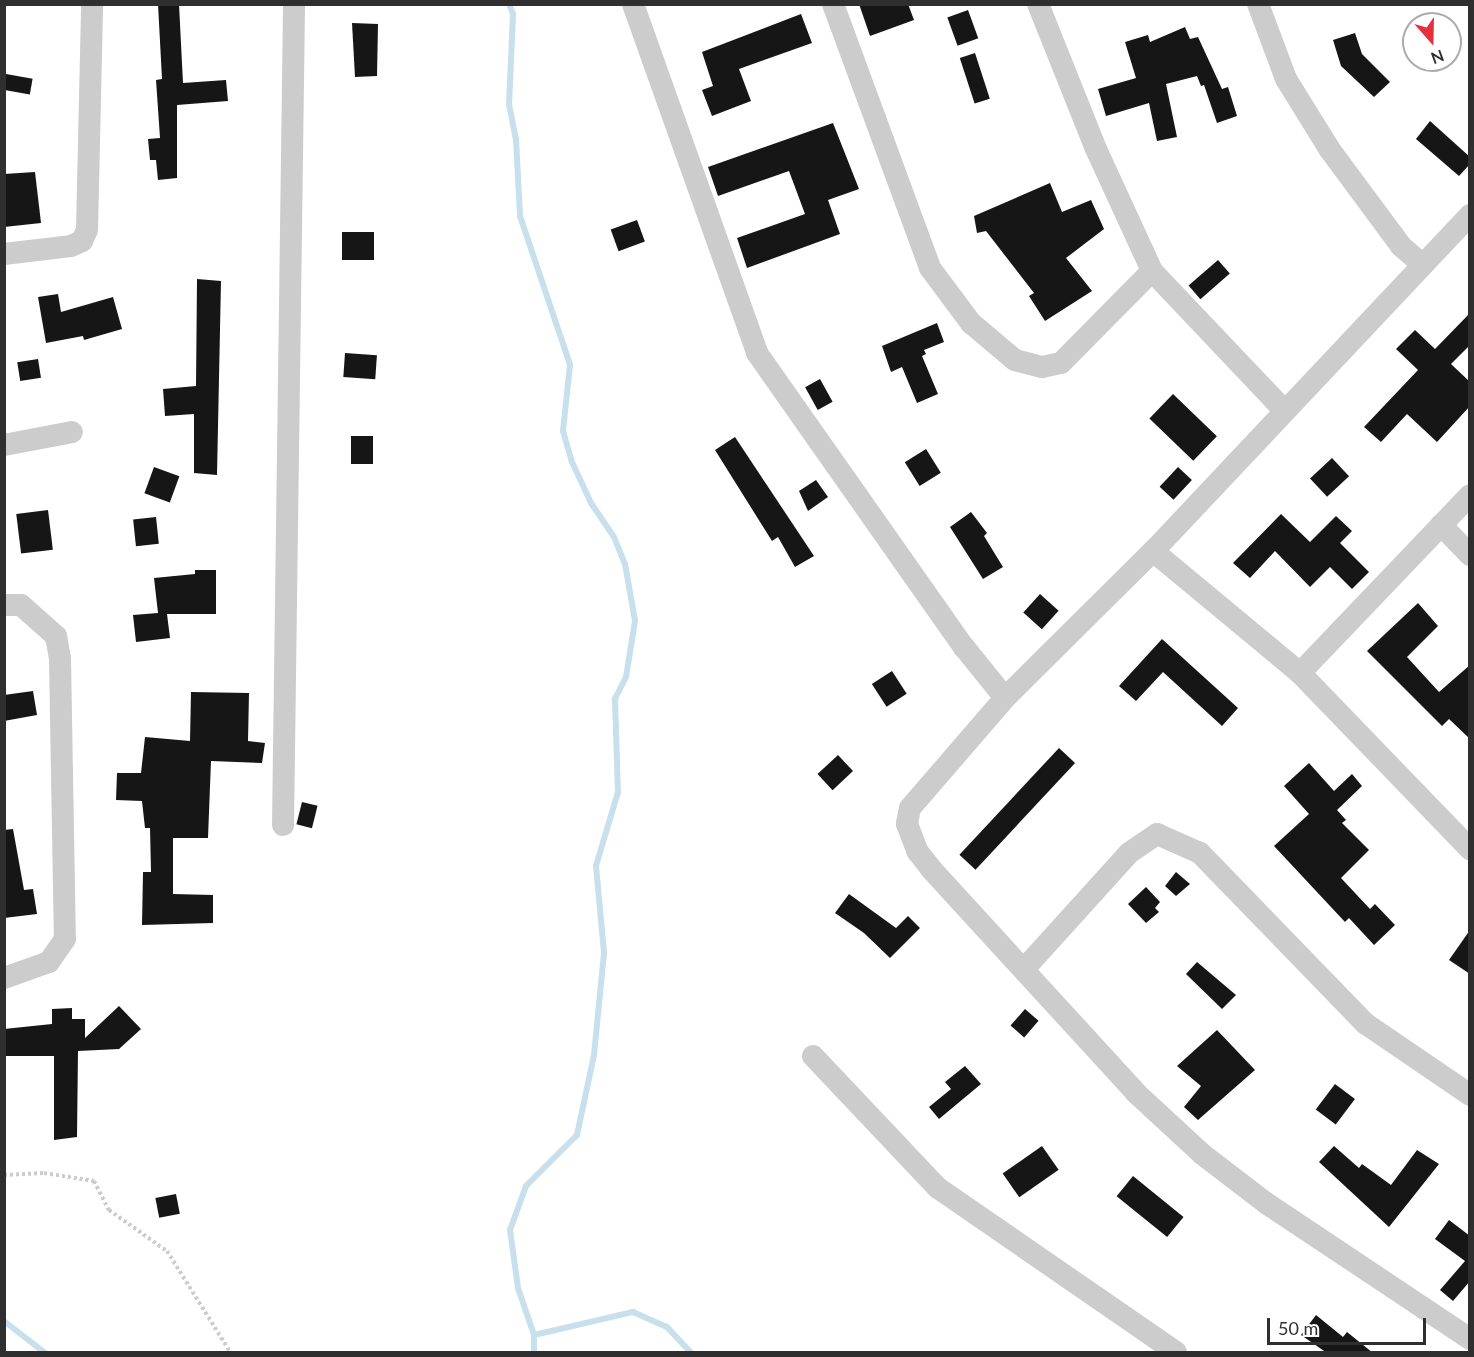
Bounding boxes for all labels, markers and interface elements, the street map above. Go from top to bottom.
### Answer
north arrow [1402,12,1462,72]
text: N [1429,46,1447,69]
scale bar [1270,1306,1429,1344]
text: 50 m [1278,1317,1318,1339]

